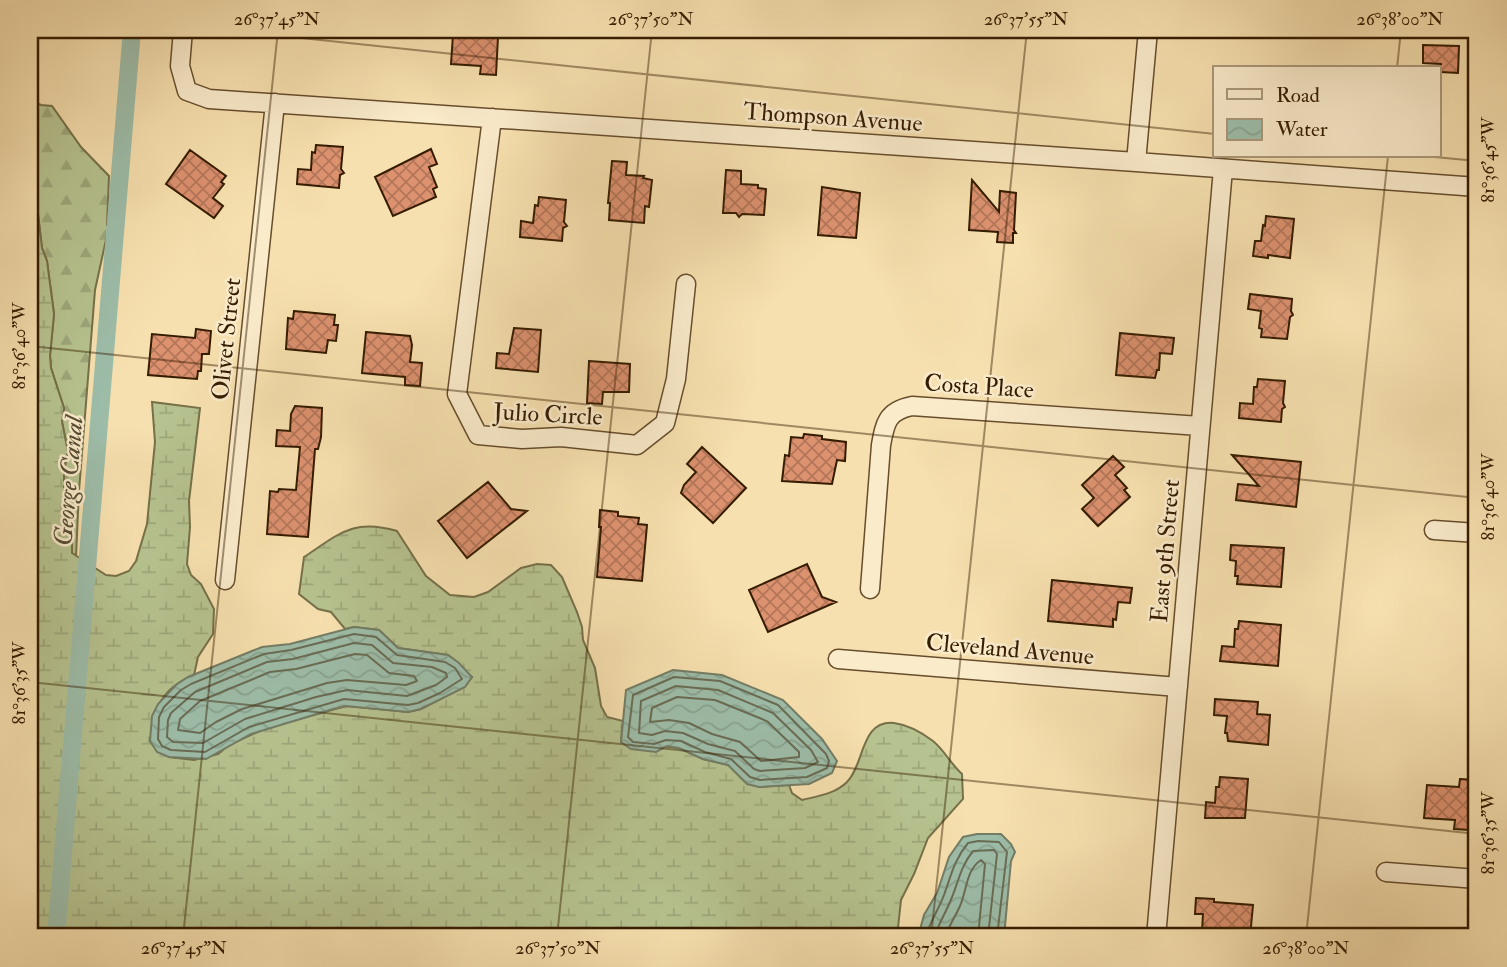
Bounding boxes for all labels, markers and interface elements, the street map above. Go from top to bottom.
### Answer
text: 26°37'45"N [234,8,320,31]
text: 26°37'50"N [608,8,694,31]
text: 26°37'55"N [984,8,1068,31]
text: 26°38'00"N [1357,8,1443,31]
legend [1213,66,1440,158]
text: Road [1276,82,1321,109]
street label: Thompson Avenue [742,96,923,139]
text: Water [1275,116,1328,143]
text: 81°36'45"W [1477,117,1500,203]
street label: Olivet Street [205,276,248,402]
text: 81°36'40"W [8,302,31,389]
street label: Costa Place [923,367,1035,406]
street label: Julio Circle [492,396,603,433]
water label: George Canal [47,413,91,547]
text: 81°36'40"W [1477,453,1500,540]
street label: East 9th Street [1144,478,1187,624]
street label: Cleveland Avenue [925,627,1095,672]
text: 81°36'35"W [8,641,31,724]
text: 81°36'35"W [1477,791,1500,874]
text: 26°37'45"N [141,937,227,960]
text: 26°37'50"N [515,937,601,960]
text: 26°37'55"N [890,937,974,960]
text: 26°38'00"N [1263,937,1349,960]

